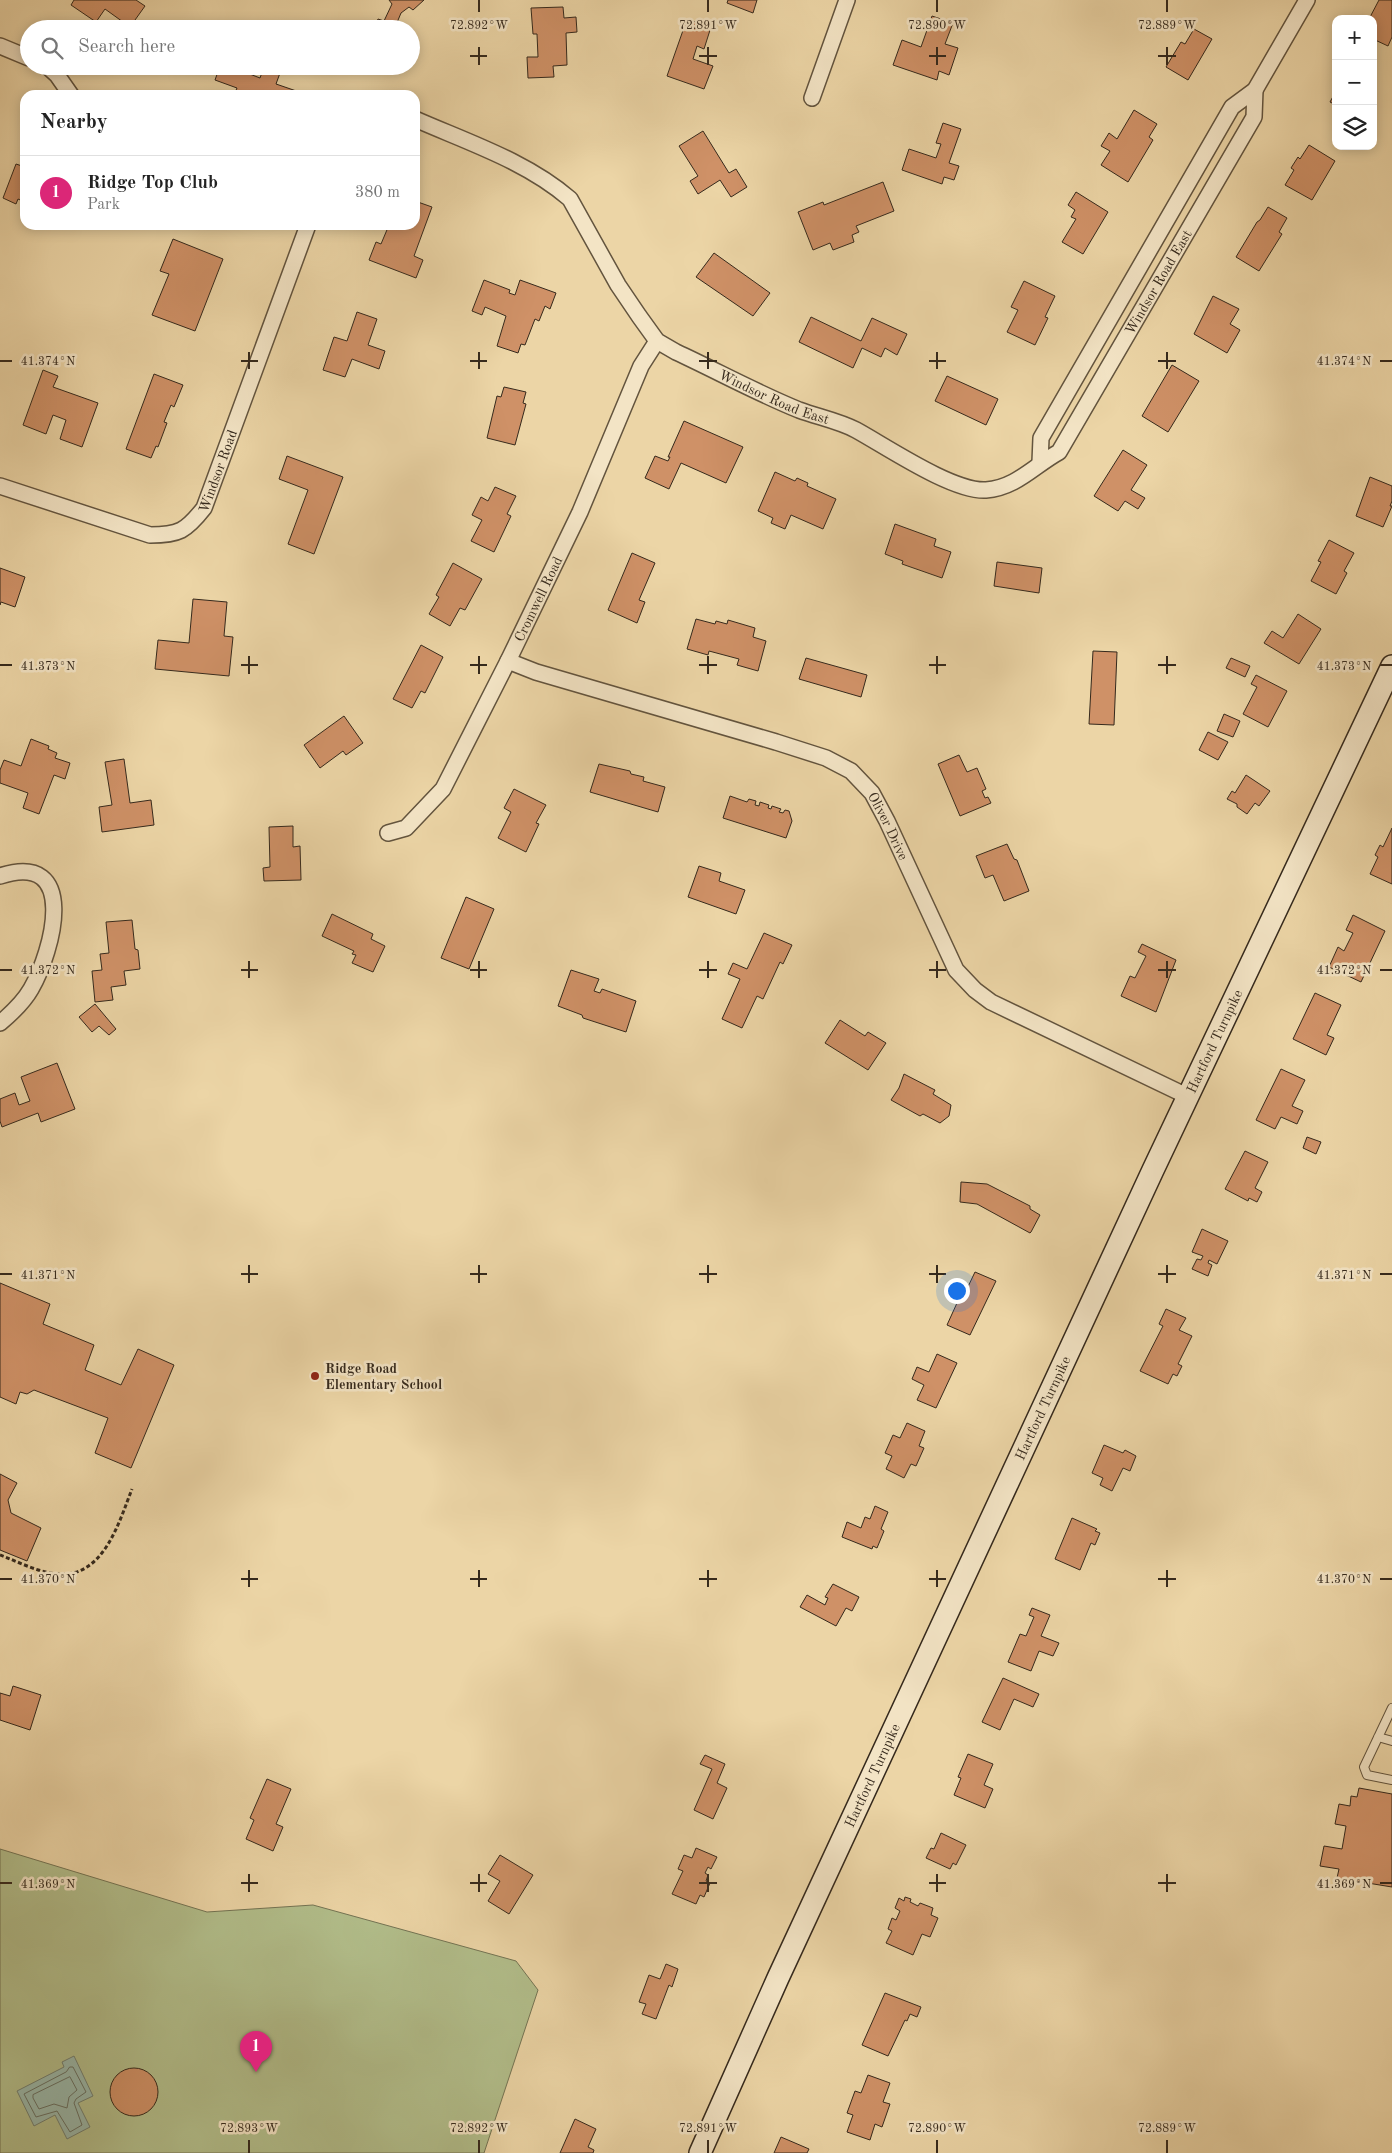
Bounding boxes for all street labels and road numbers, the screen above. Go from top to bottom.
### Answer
street label: Windsor Road East [1123,228,1195,337]
street label: Windsor Road East [716,368,831,427]
street label: Windsor Road [197,428,240,515]
street label: Cromwell Road [512,555,565,644]
street label: Oliver Drive [865,790,910,862]
street label: Hartford Turnpike [1185,988,1245,1096]
street label: Hartford Turnpike [1013,1354,1074,1463]
street label: Hartford Turnpike [843,1722,903,1830]

